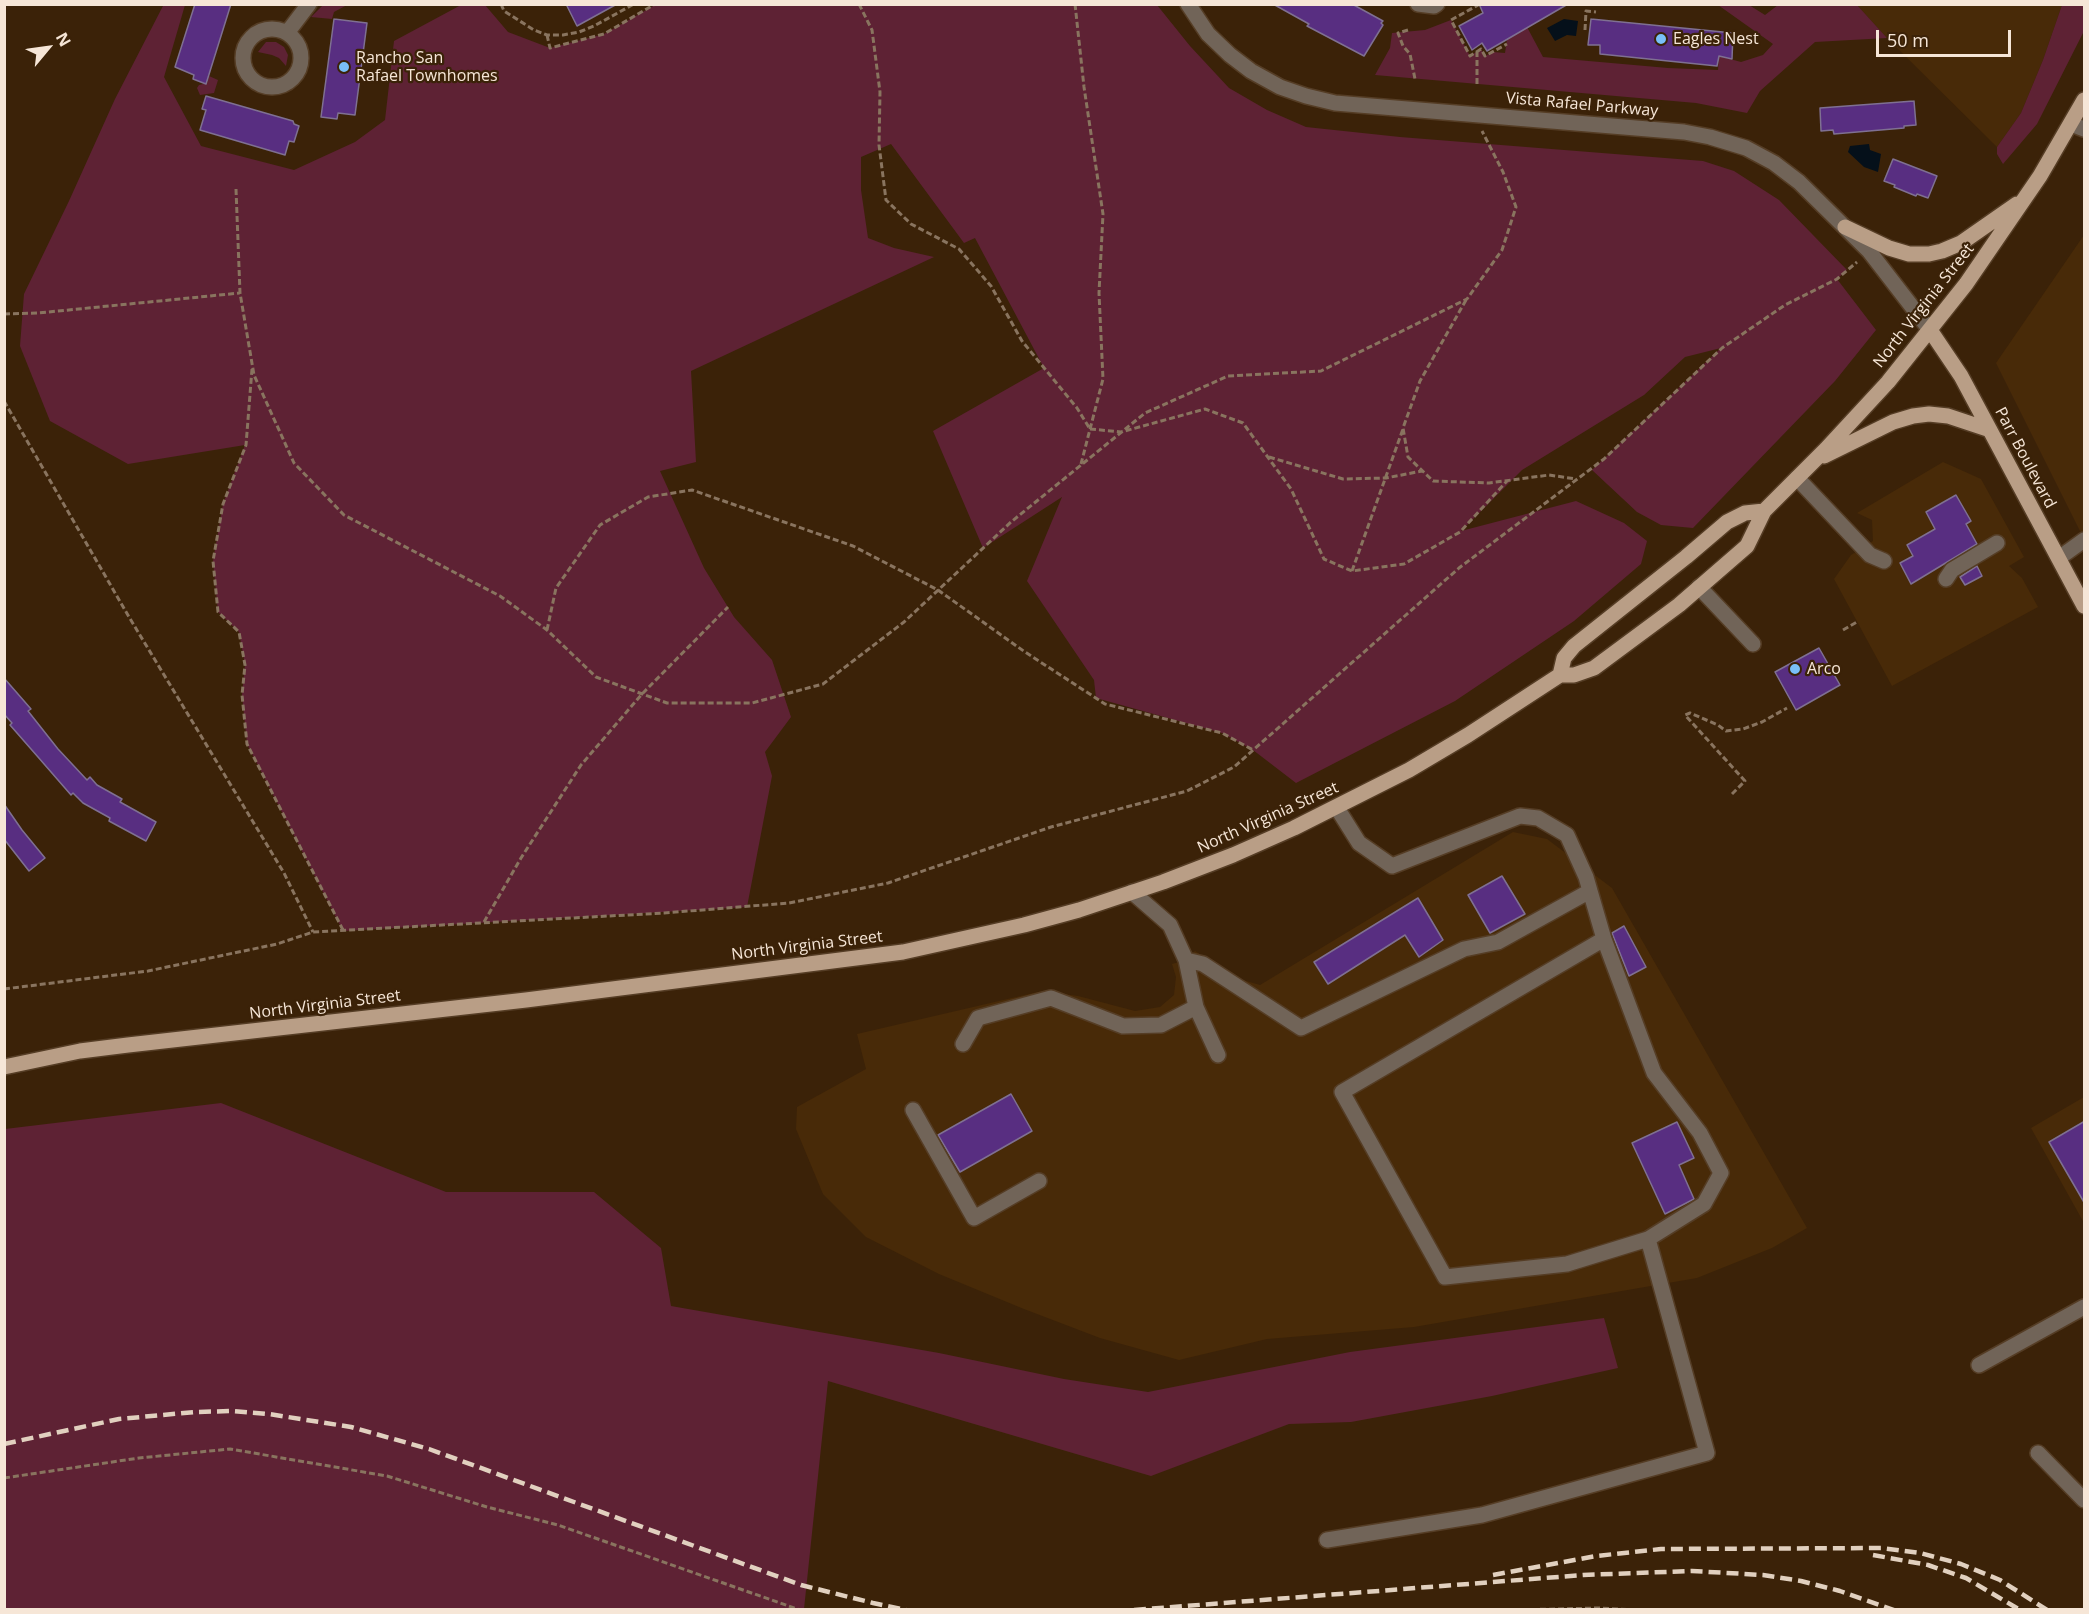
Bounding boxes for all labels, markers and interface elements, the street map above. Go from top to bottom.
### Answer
north arrow [18,18,78,78]
scale bar [1879,18,2014,56]
text: N [51,28,77,50]
text: 50 m [1887,28,1929,52]
place label: Eagles Nest [1673,29,1759,49]
marker: Eagles Nest [1654,32,1668,46]
place label: Rancho San Rafael Townhomes [356,48,498,86]
marker: Rancho San Rafael Townhomes [337,60,351,74]
street label: Vista Rafael Parkway [1505,89,1659,121]
street label: North Virginia Street [1870,240,1978,372]
street label: Parr Boulevard [1990,404,2060,512]
place label: Arco [1807,659,1841,679]
marker: Arco [1788,662,1802,676]
street label: North Virginia Street [1195,778,1341,858]
street label: North Virginia Street [730,927,884,965]
street label: North Virginia Street [248,986,402,1024]

